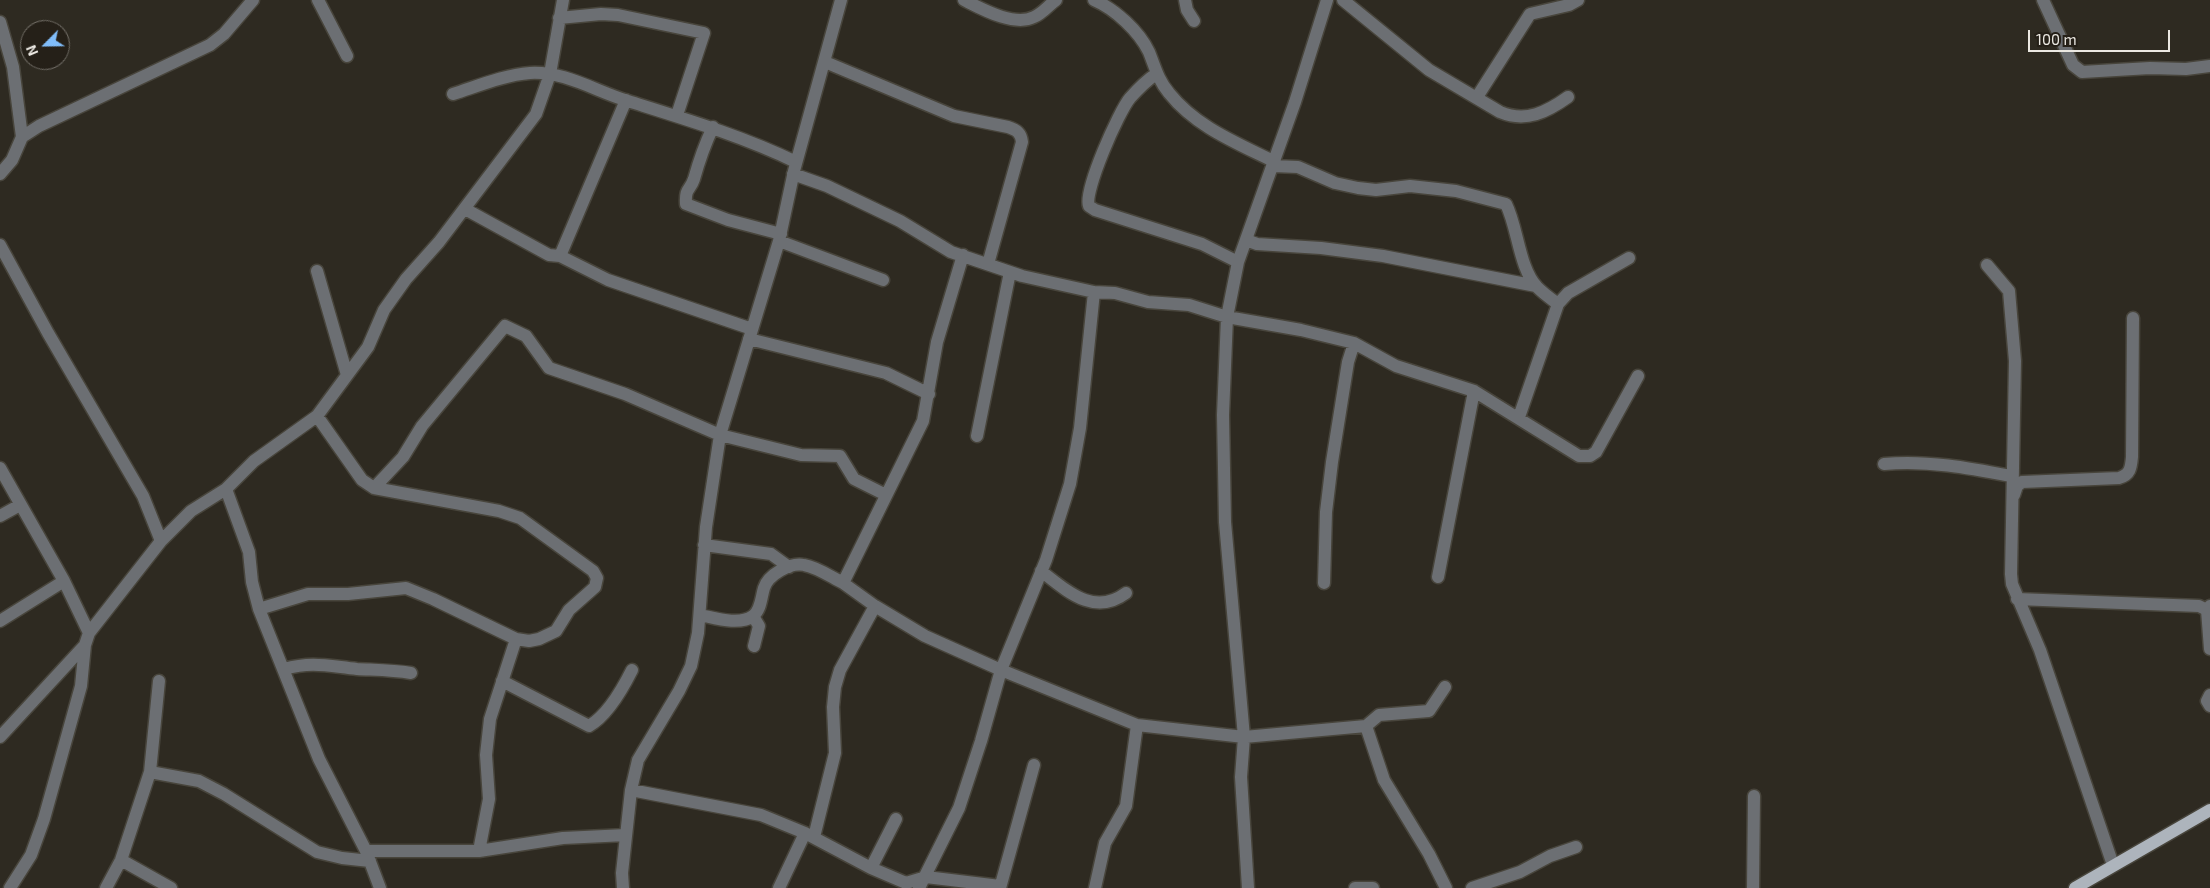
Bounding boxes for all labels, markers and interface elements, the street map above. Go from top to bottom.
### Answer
north arrow [20,20,70,70]
scale bar [2030,20,2172,52]
text: 100 m [2036,30,2077,48]
text: N [22,43,41,59]

